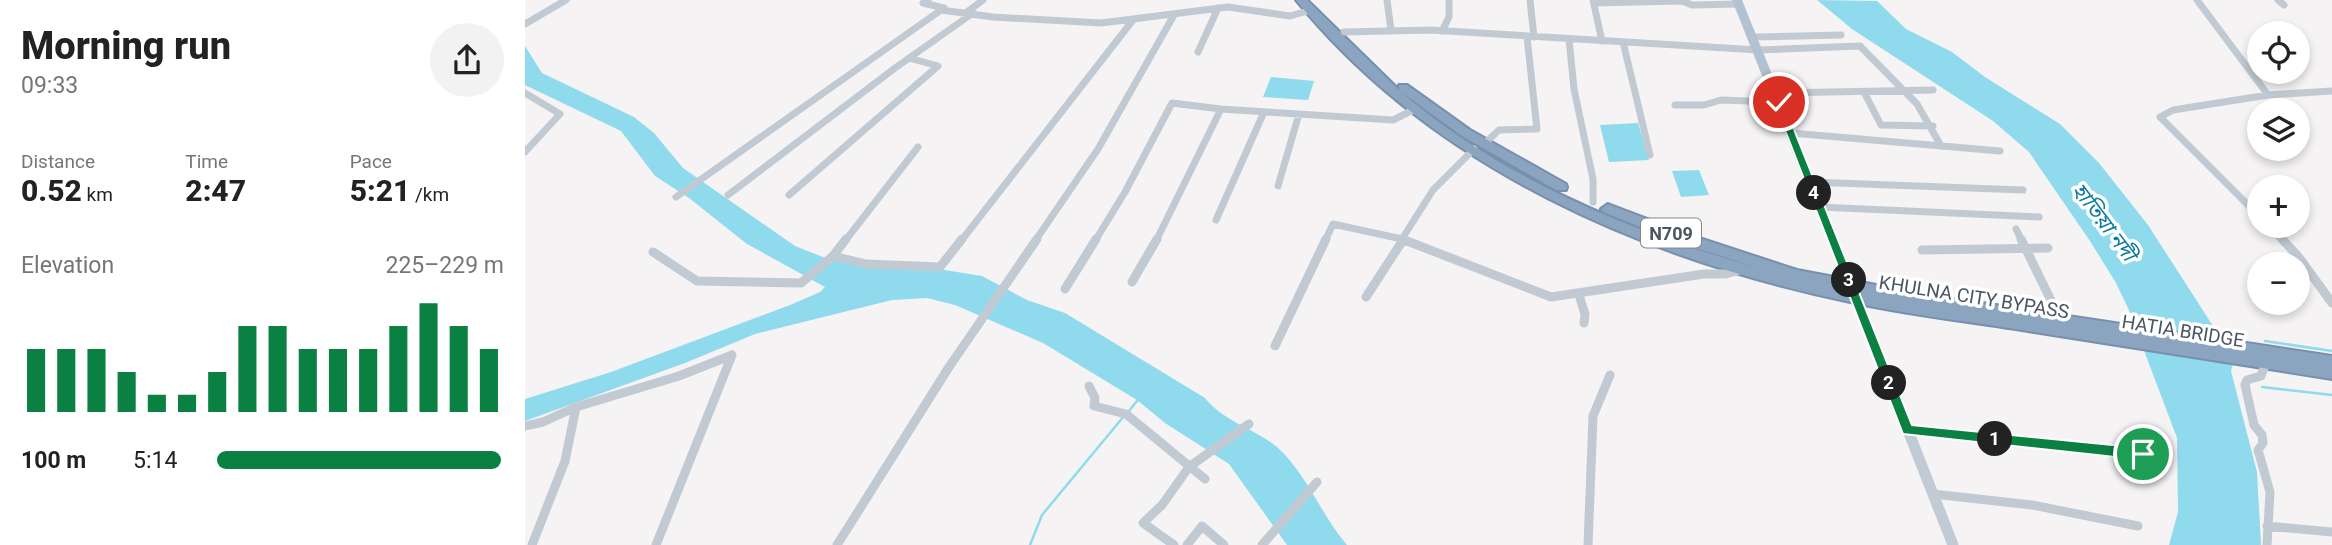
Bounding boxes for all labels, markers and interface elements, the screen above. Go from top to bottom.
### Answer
map controls [2247,21,2310,315]
button: locate [2247,21,2310,84]
button: share [430,23,504,97]
text: Morning run [21,24,231,68]
text: 09:33 [21,72,78,99]
pin [1749,72,1809,132]
icon: check [1760,83,1798,121]
button: layers [2247,98,2310,161]
text: Distance [21,150,95,173]
text: Time [185,150,228,173]
text: Pace [350,150,392,173]
text: 0.52 [21,173,82,208]
text: 2:47 [185,173,246,208]
text: 5:21 [350,173,410,208]
button: + [2247,175,2310,238]
pin: 4 [1797,176,1831,210]
water label: হাতিয়া নদী [2067,178,2144,269]
text: 4 [1808,181,1819,204]
text: km [82,183,113,206]
text: /km [410,183,449,206]
road number: N709 [1641,218,1701,247]
text: Elevation [21,252,114,279]
text: 225–229 m [385,252,504,279]
button: − [2247,252,2310,315]
pin: 3 [1831,262,1867,298]
text: 3 [1843,268,1854,291]
street label: KHULNA CITY BYPASS [1877,271,2071,323]
street label: HATIA BRIDGE [2120,310,2246,352]
pin: 2 [1871,366,1907,400]
text: 2 [1883,371,1894,394]
pin: 1 [1977,422,2013,457]
pin [2113,424,2173,484]
text: 1 [1989,427,2000,450]
icon: arrive [2124,435,2162,473]
text: 100 m [21,447,86,474]
text: 5:14 [133,447,177,474]

